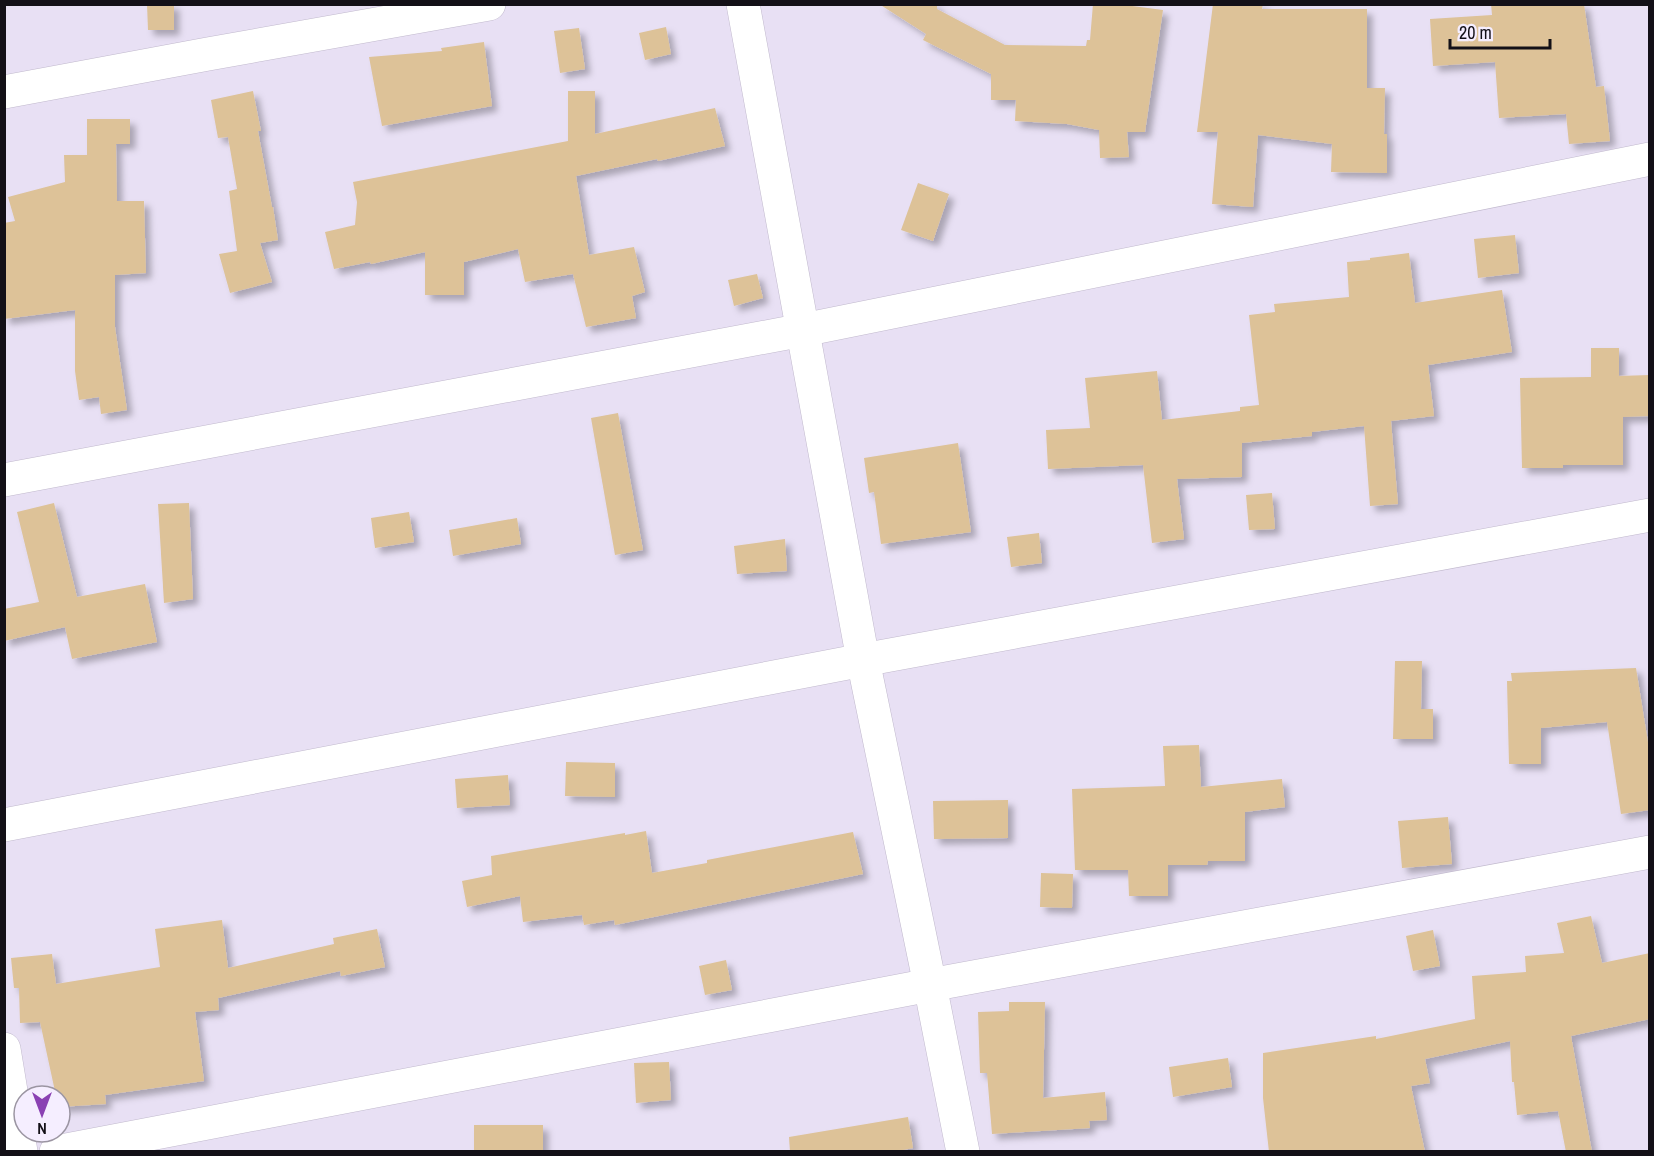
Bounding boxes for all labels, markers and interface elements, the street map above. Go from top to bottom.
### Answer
scale bar [1450,12,1550,50]
text: 20 m [1459,20,1492,45]
north arrow [12,1084,72,1144]
text: N [37,1118,47,1140]

